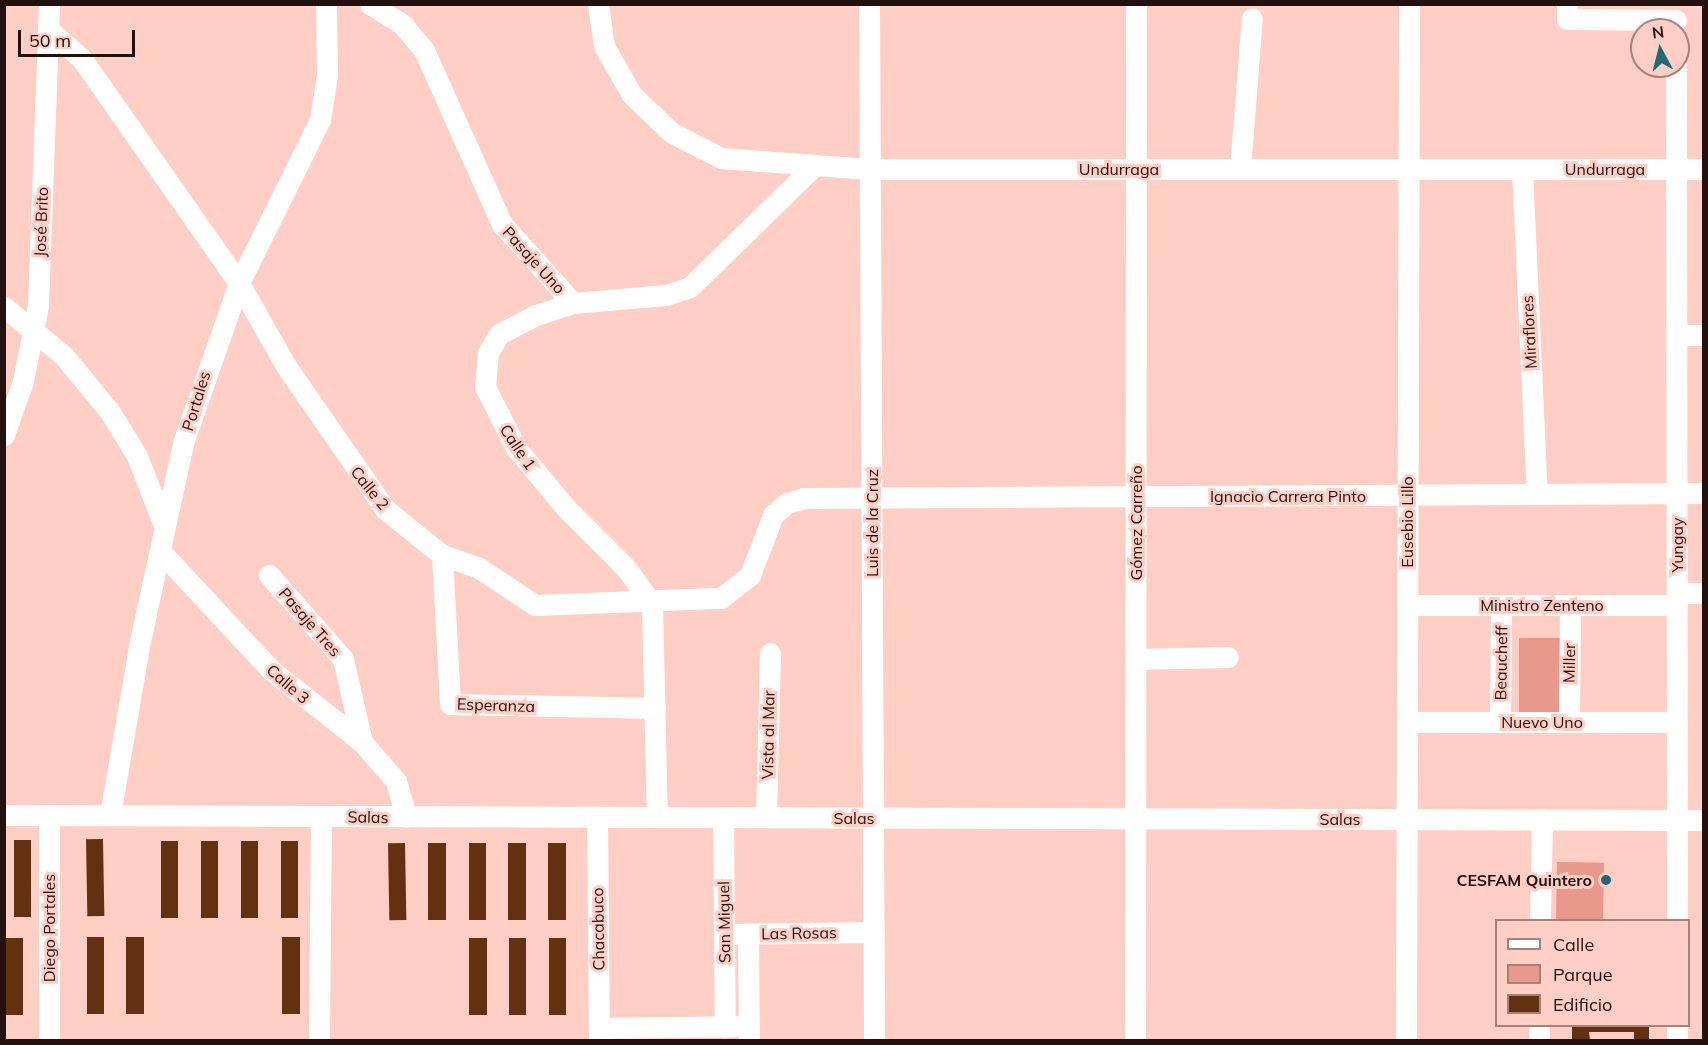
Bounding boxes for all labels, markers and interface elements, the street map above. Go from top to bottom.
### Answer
scale bar [21,18,138,56]
north arrow [1630,18,1690,78]
text: N [1651,21,1665,43]
text: 50 m [29,29,71,52]
street label: Undurraga [1079,159,1159,179]
street label: Undurraga [1565,159,1645,179]
street label: José Brito [30,187,52,257]
street label: Pasaje Uno [499,222,569,298]
street label: Miraflores [1517,295,1541,369]
street label: Portales [178,369,214,433]
street label: Calle 1 [496,421,540,473]
street label: Calle 2 [347,462,393,514]
street label: Gómez Carreño [1126,465,1146,581]
street label: Luis de la Cruz [862,469,882,577]
street label: Eusebio Lillo [1397,476,1417,568]
street label: Ignacio Carrera Pinto [1210,486,1366,506]
street label: Yungay [1667,518,1687,572]
street label: Pasaje Tres [275,584,345,660]
street label: Ministro Zenteno [1480,595,1604,615]
street label: Beaucheff [1491,625,1511,701]
street label: Miller [1559,643,1579,683]
street label: Calle 3 [263,660,313,708]
street label: Vista al Mar [758,690,778,780]
street label: Esperanza [457,694,535,716]
street label: Nuevo Uno [1501,712,1583,732]
street label: Salas [347,807,389,827]
street label: Salas [834,808,874,828]
street label: Salas [1320,809,1360,829]
place label: CESFAM Quintero [1456,870,1592,890]
marker: CESFAM Quintero [1597,871,1615,889]
street label: Diego Portales [39,874,59,982]
street label: San Miguel [714,881,734,963]
street label: Chacabuco [588,887,608,971]
legend [1495,919,1690,1027]
street label: Las Rosas [761,923,837,943]
text: Calle [1553,933,1594,956]
text: Parque [1553,963,1612,986]
text: Edificio [1553,993,1612,1016]

